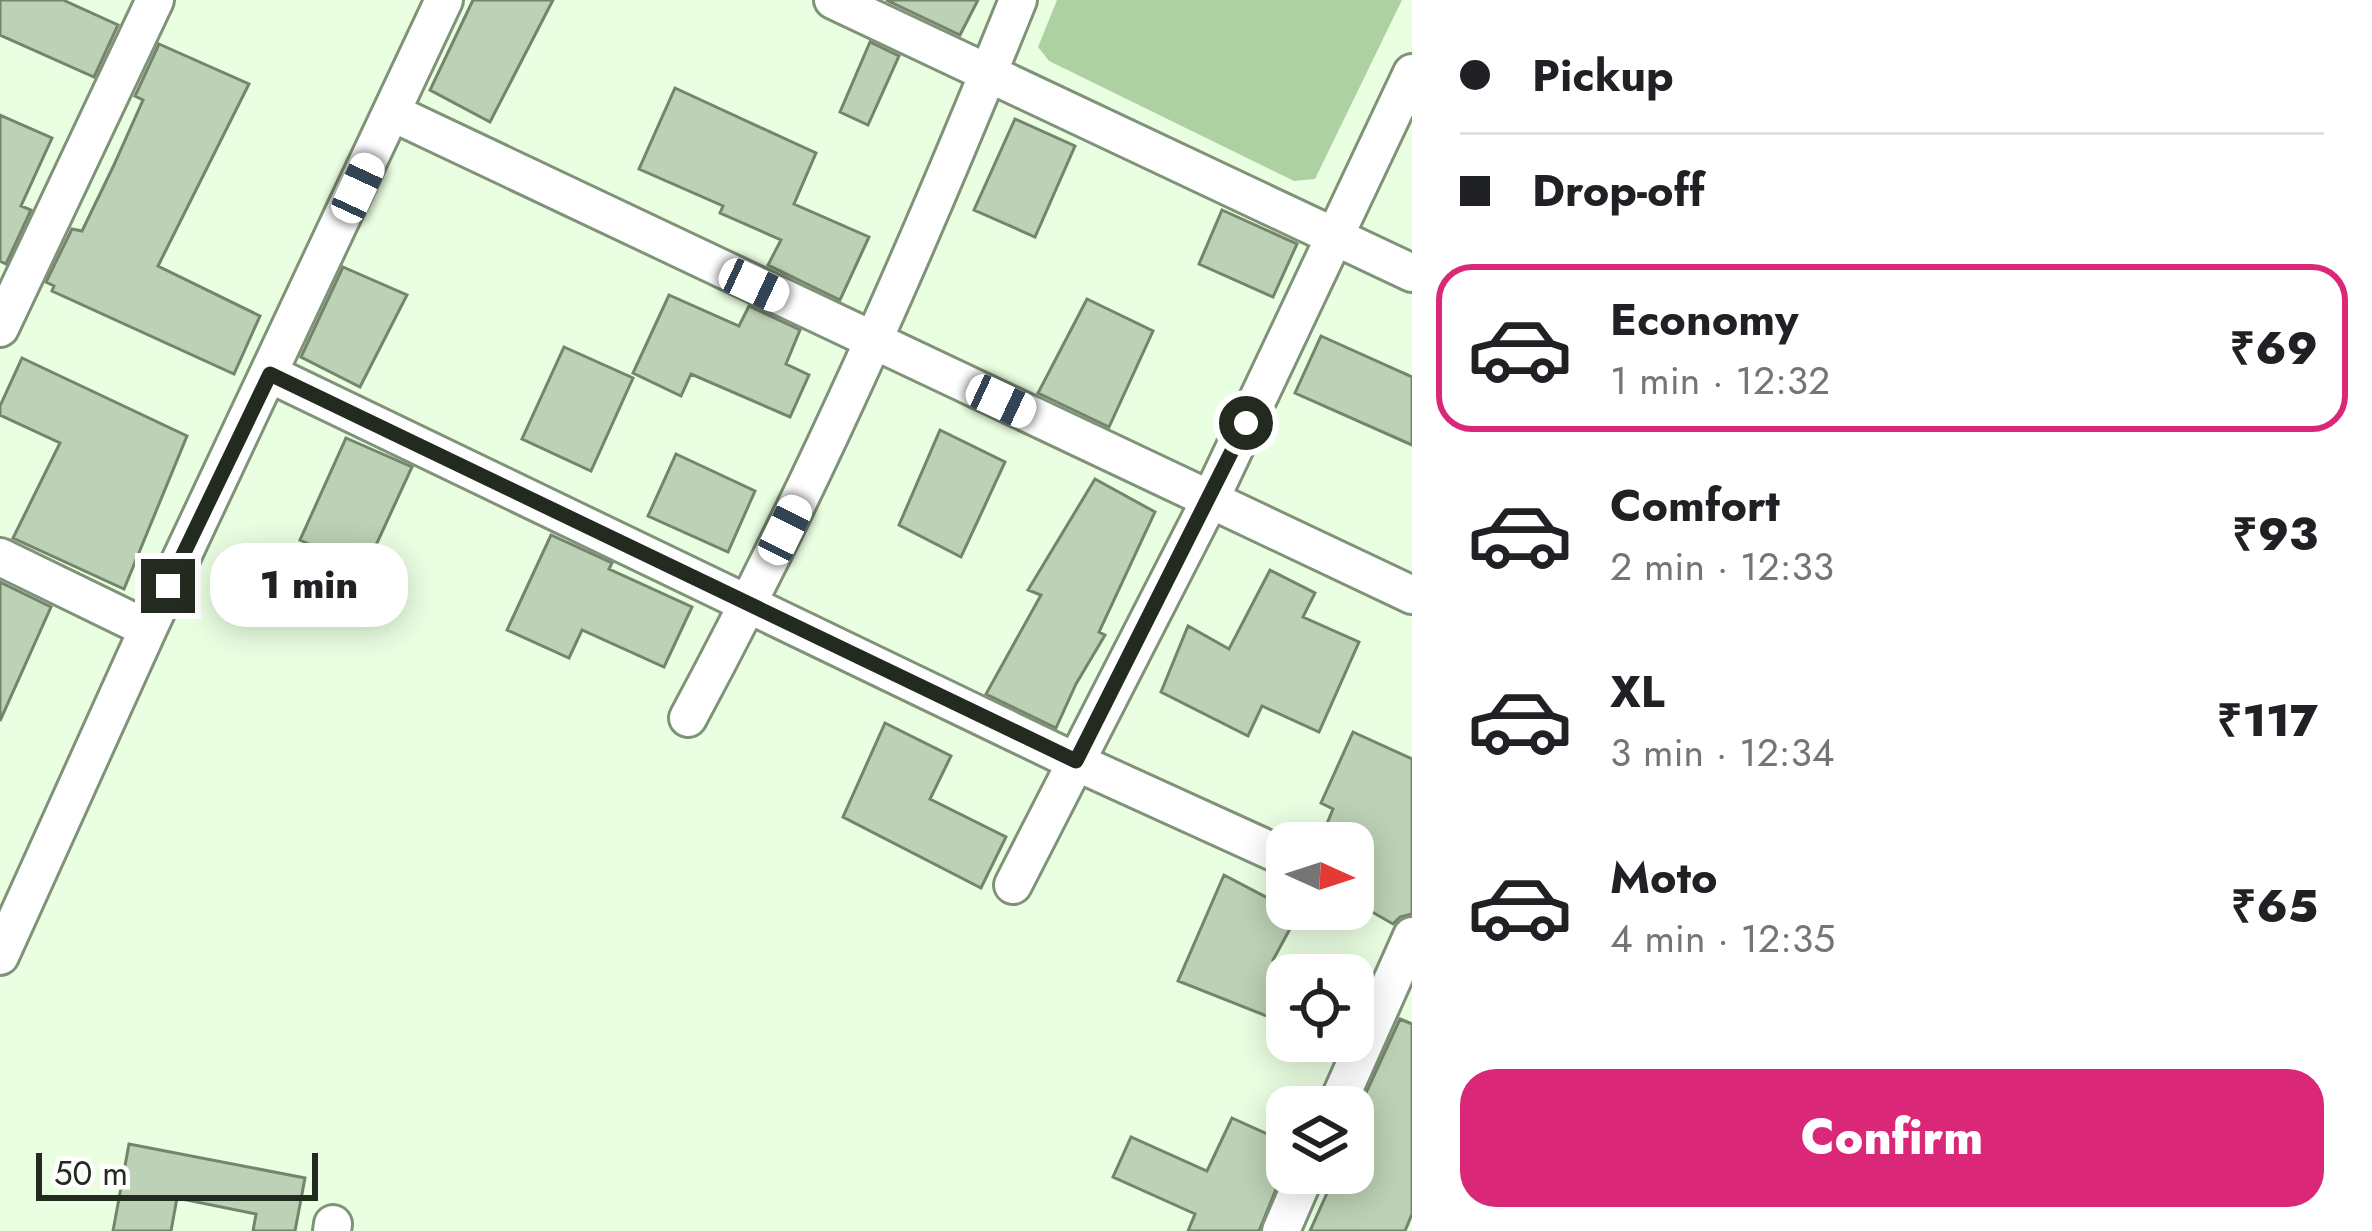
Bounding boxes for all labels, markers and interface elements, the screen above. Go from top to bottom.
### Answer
text: Pickup [1532,43,1674,108]
car [326,148,390,228]
text: Drop-off [1532,158,1705,223]
car [714,253,794,317]
text: Economy [1610,287,1798,352]
icon: car [1466,294,1574,402]
text: ₹69 [2230,316,2318,381]
text: 1 min · 12:32 [1610,352,1830,409]
car [961,369,1041,433]
route start [1219,396,1273,450]
text: Comfort [1610,473,1780,538]
icon: car [1466,480,1574,588]
car [753,490,817,570]
text: ₹93 [2232,502,2318,567]
text: 2 min · 12:33 [1610,538,1834,595]
callout: 1 min [210,544,408,628]
text: 1 min [260,556,358,613]
route end [141,559,195,613]
text: XL [1610,659,1665,724]
icon: car [1466,666,1574,774]
text: ₹117 [2217,688,2318,753]
text: 3 min · 12:34 [1610,724,1835,781]
north arrow [1266,822,1374,930]
map controls [1266,822,1374,1194]
text: Moto [1610,845,1718,910]
icon: car [1466,852,1574,960]
text: ₹65 [2231,874,2318,939]
text: 4 min · 12:35 [1610,910,1835,967]
button: locate [1266,954,1374,1062]
button: Confirm [1460,1069,2324,1207]
button: layers [1266,1086,1374,1194]
scale bar [36,1147,318,1200]
text: 50 m [54,1150,128,1197]

